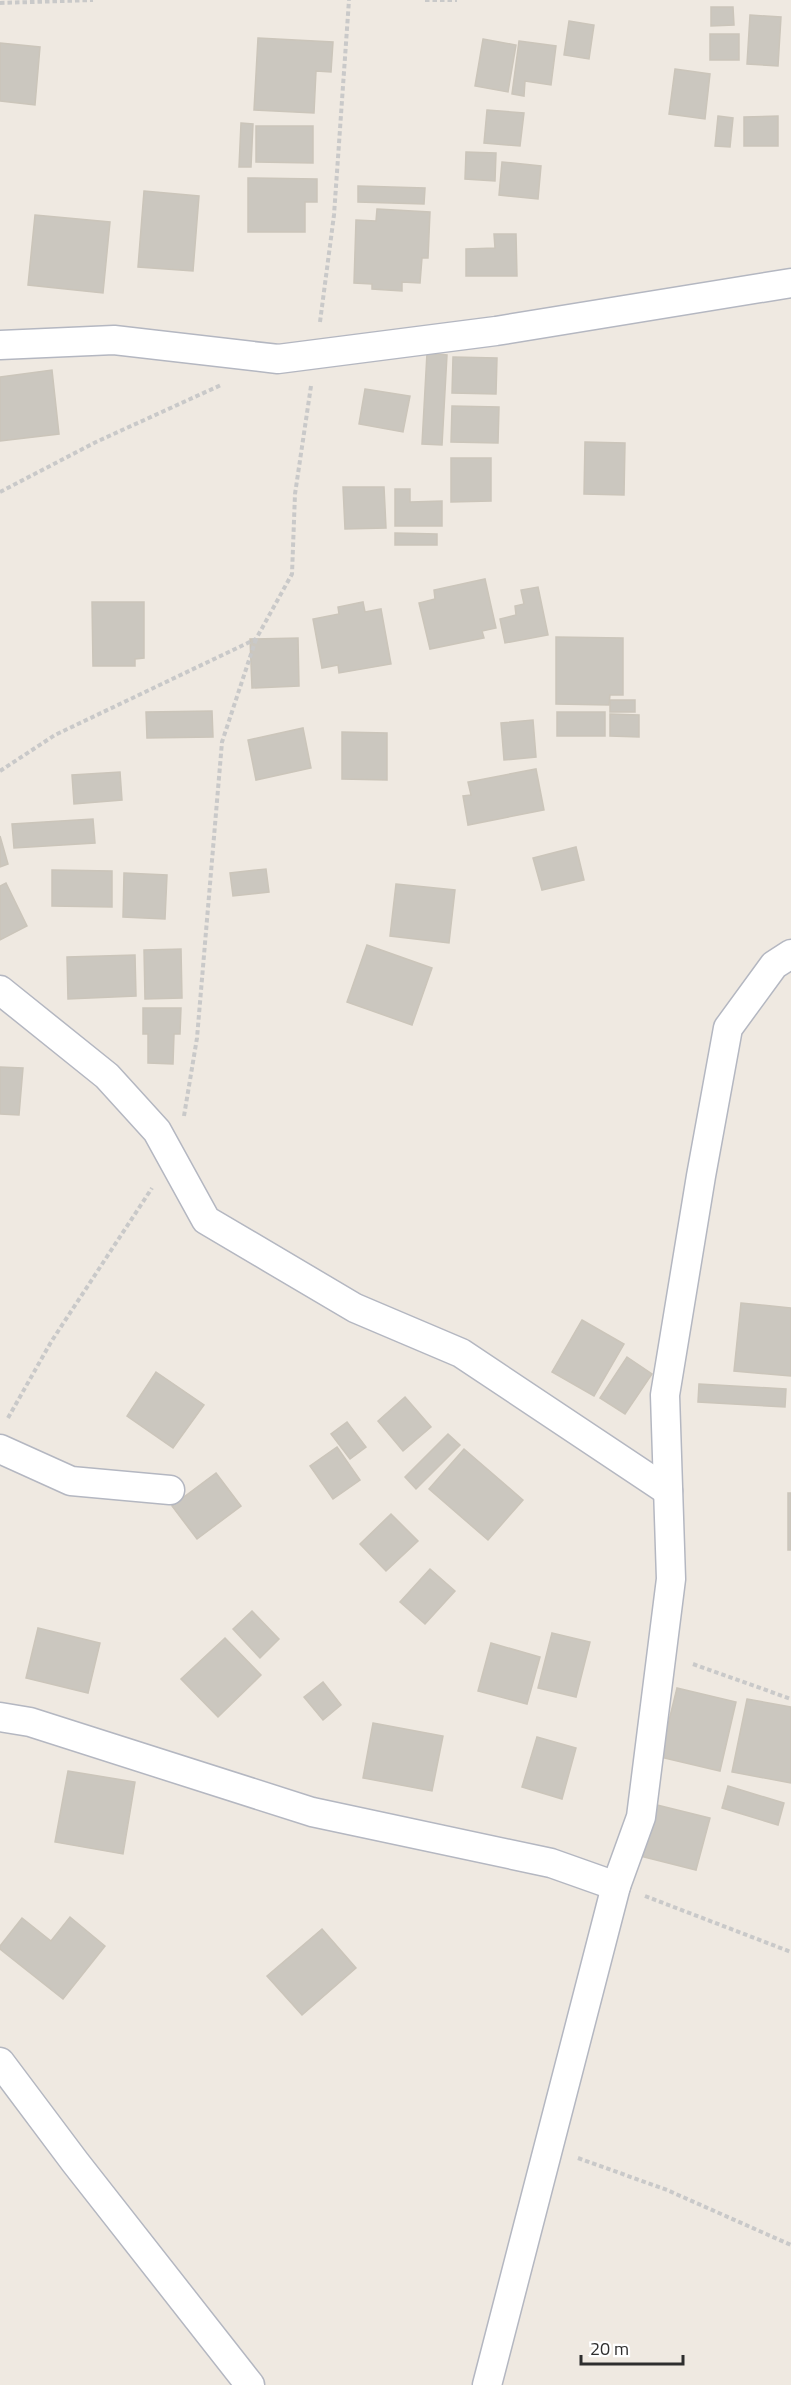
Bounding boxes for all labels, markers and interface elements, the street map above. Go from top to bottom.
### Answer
scale bar [581,2328,683,2366]
text: 20 m [590,2335,629,2362]

